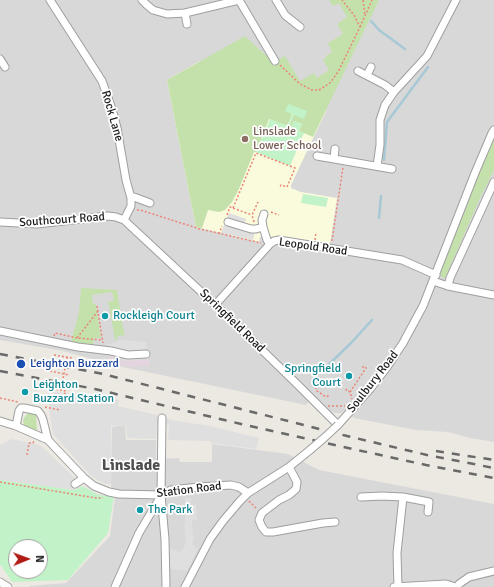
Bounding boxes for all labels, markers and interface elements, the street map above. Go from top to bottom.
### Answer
street label: Rock Lane [98,89,126,143]
place label: Linslade Lower School [253,125,322,153]
marker: Linslade Lower School [240,134,250,144]
street label: Southcourt Road [19,210,105,230]
street label: Leopold Road [278,235,348,259]
street label: Springfield Road [196,286,268,356]
place label: Rockleigh Court [113,309,195,323]
marker: Rockleigh Court [100,311,110,321]
street label: Soulbury Road [344,348,402,416]
place label: Leighton Buzzard [30,357,119,371]
marker: Leighton Buzzard [15,358,27,370]
place label: Springfield Court [284,362,341,390]
marker: Springfield Court [344,371,354,381]
place label: Leighton Buzzard Station [33,378,114,406]
marker: Leighton Buzzard Station [20,387,30,397]
district label: Linslade [102,456,160,476]
street label: Station Road [156,479,222,501]
place label: The Park [148,503,192,517]
marker: The Park [135,505,145,515]
north arrow [8,539,48,579]
text: N [33,555,46,563]

